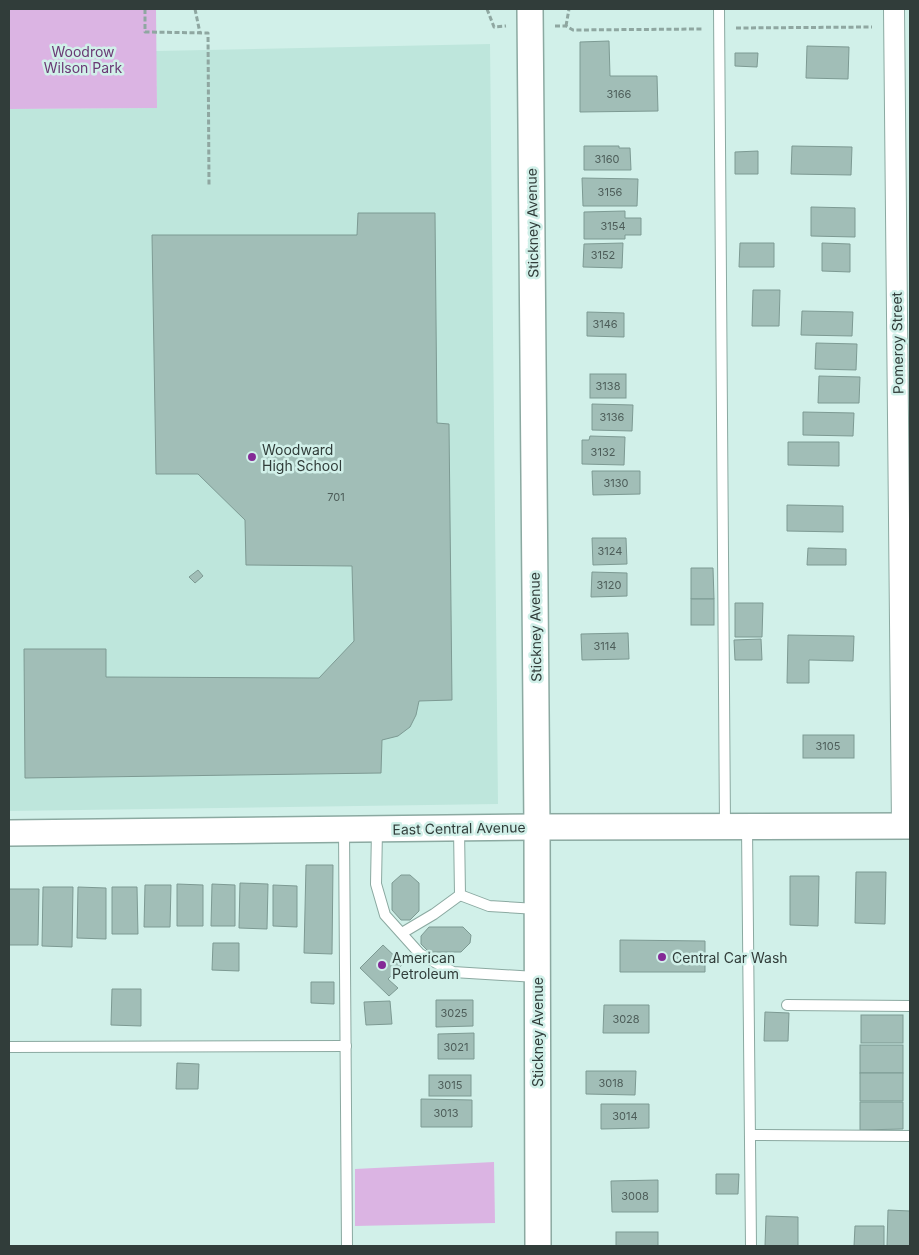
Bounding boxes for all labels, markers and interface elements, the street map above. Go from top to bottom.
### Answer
park label: Woodrow Wilson Park [44,43,123,76]
house number: 3166 [607,87,632,101]
house number: 3160 [594,152,620,166]
street label: Stickney Avenue [523,168,541,278]
house number: 3156 [598,185,623,199]
house number: 3154 [600,219,626,233]
house number: 3152 [591,248,615,262]
street label: Pomeroy Street [888,291,906,394]
house number: 3146 [592,317,618,331]
house number: 3138 [596,379,621,393]
house number: 3136 [600,410,625,424]
place label: Woodward High School [262,441,342,474]
house number: 3132 [591,445,615,459]
marker: Woodward High School [246,451,258,463]
house number: 3130 [603,476,629,490]
house number: 701 [327,490,345,504]
house number: 3124 [598,544,622,558]
street label: Stickney Avenue [526,572,544,682]
house number: 3120 [597,578,622,592]
house number: 3114 [594,639,616,653]
house number: 3105 [816,739,841,753]
street label: East Central Avenue [392,818,526,838]
place label: American Petroleum [392,949,459,982]
place label: Central Car Wash [672,949,788,966]
marker: Central Car Wash [656,951,668,963]
marker: American Petroleum [376,959,388,971]
street label: Stickney Avenue [529,977,546,1087]
house number: 3025 [440,1006,468,1020]
house number: 3028 [612,1012,640,1026]
house number: 3021 [444,1040,468,1054]
house number: 3018 [598,1076,624,1090]
house number: 3015 [438,1078,463,1092]
house number: 3013 [433,1106,459,1120]
house number: 3014 [612,1109,638,1123]
house number: 3008 [621,1189,649,1203]

